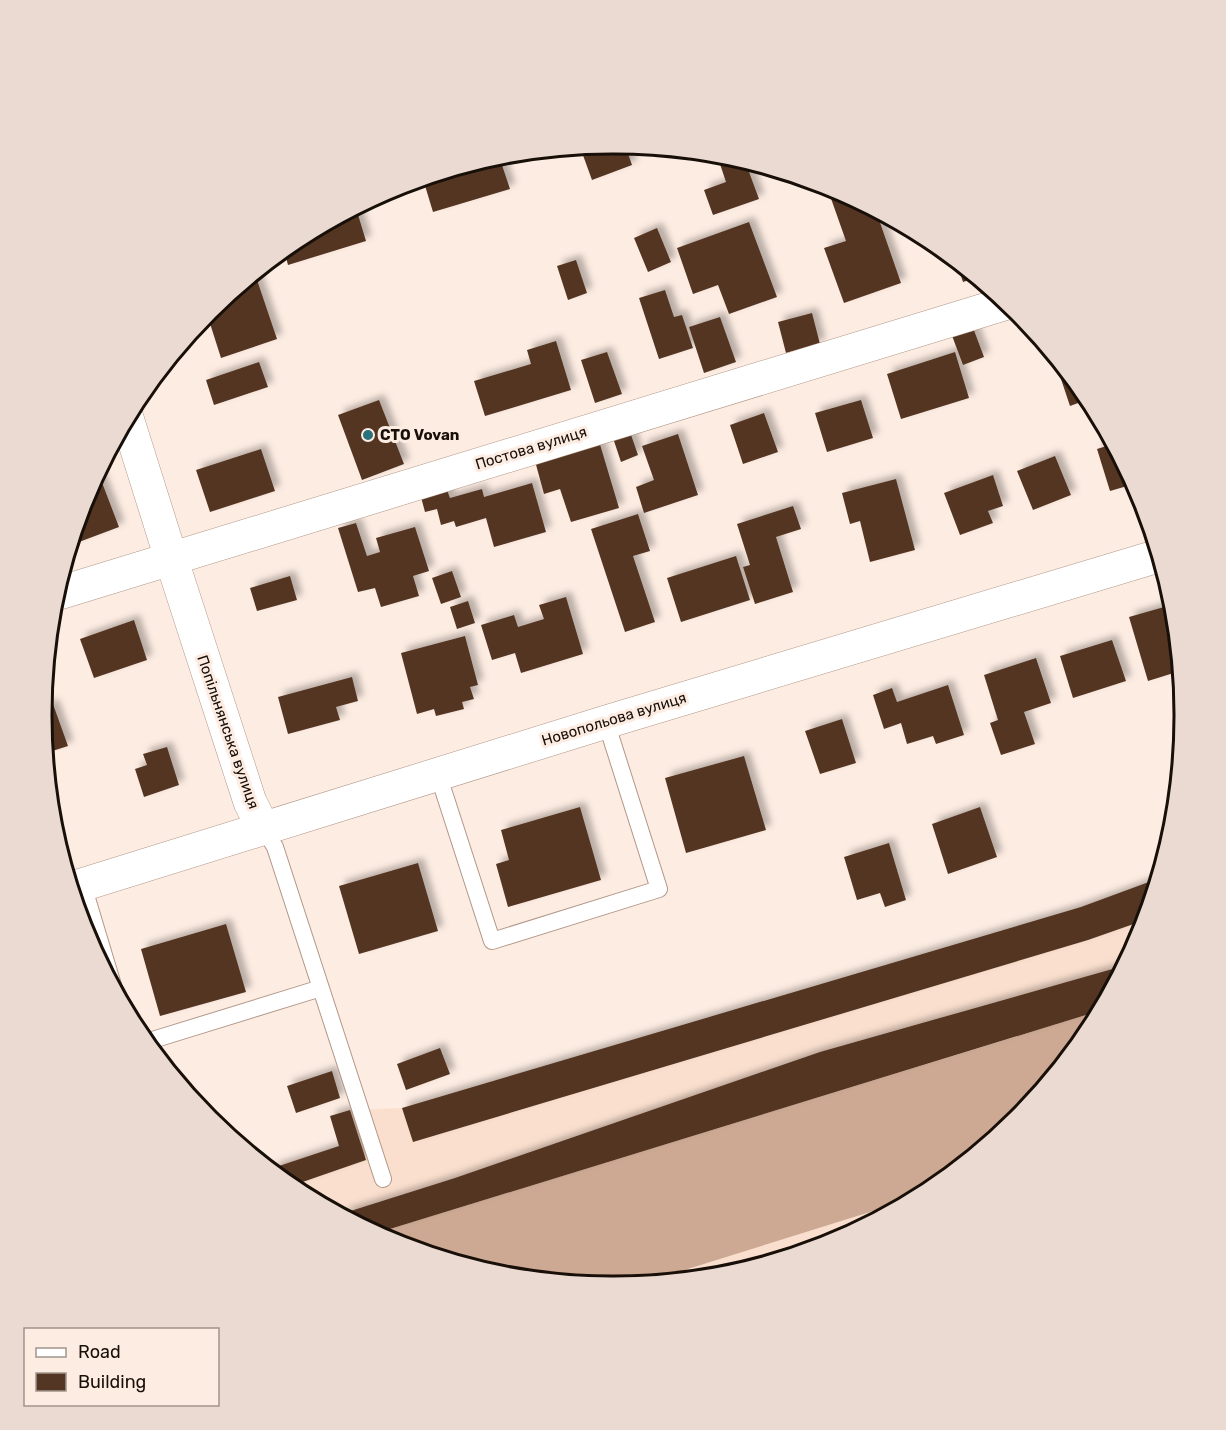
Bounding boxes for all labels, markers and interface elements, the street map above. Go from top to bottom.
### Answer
street label: Постова вулиця [473,422,589,474]
place label: СТО Vovan [380,426,459,444]
marker: СТО Vovan [361,428,375,442]
street label: Попільнянська вулиця [193,653,263,811]
street label: Новопольова вулиця [539,688,689,750]
legend [24,1328,219,1406]
text: Road [78,1341,121,1363]
text: Building [78,1371,146,1393]

